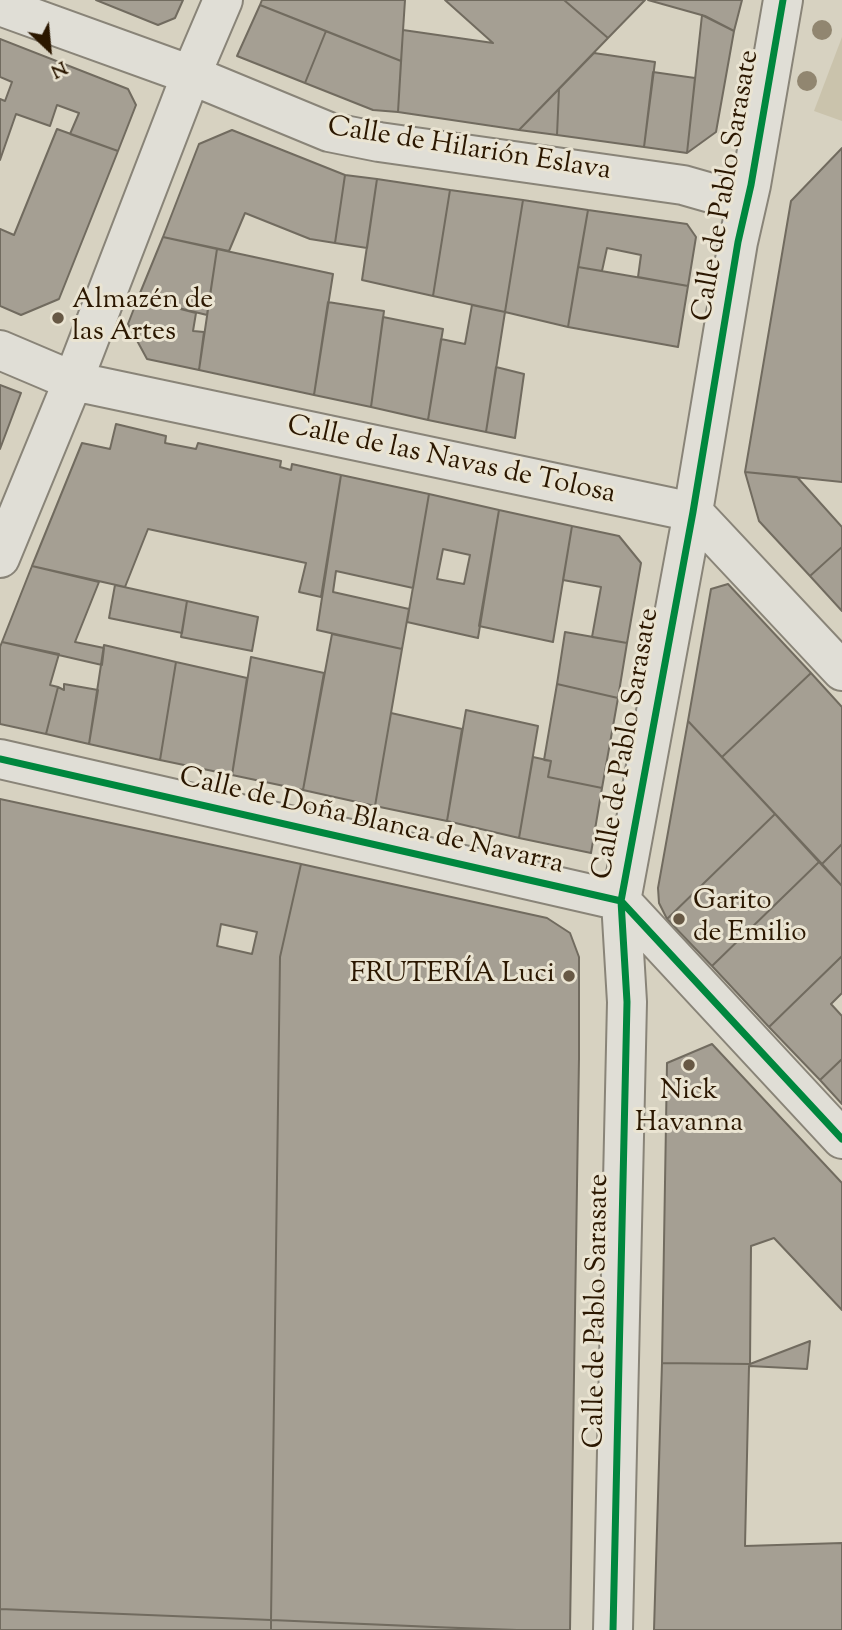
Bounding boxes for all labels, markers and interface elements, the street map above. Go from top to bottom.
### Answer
north arrow [14,14,84,84]
street label: Calle de Pablo Sarasate [688,48,768,324]
text: N [46,53,71,84]
street label: Calle de Hilarión Eslava [325,112,613,190]
place label: Almazén de las Artes [72,285,213,351]
marker: Almazén de las Artes [50,310,66,326]
street label: Calle de las Navas de Tolosa [284,411,618,513]
street label: Calle de Pablo Sarasate [588,606,668,882]
street label: Calle de Doña Blanca de Navarra [176,762,566,884]
place label: Garito de Emilio [693,886,807,952]
marker: Garito de Emilio [671,911,687,927]
place label: FRUTERÍA Luci [350,959,555,993]
marker: FRUTERÍA Luci [561,968,577,984]
marker: Nick Havanna [681,1057,697,1073]
place label: Nick Havanna [635,1076,743,1142]
street label: Calle de Pablo Sarasate [580,1173,618,1449]

